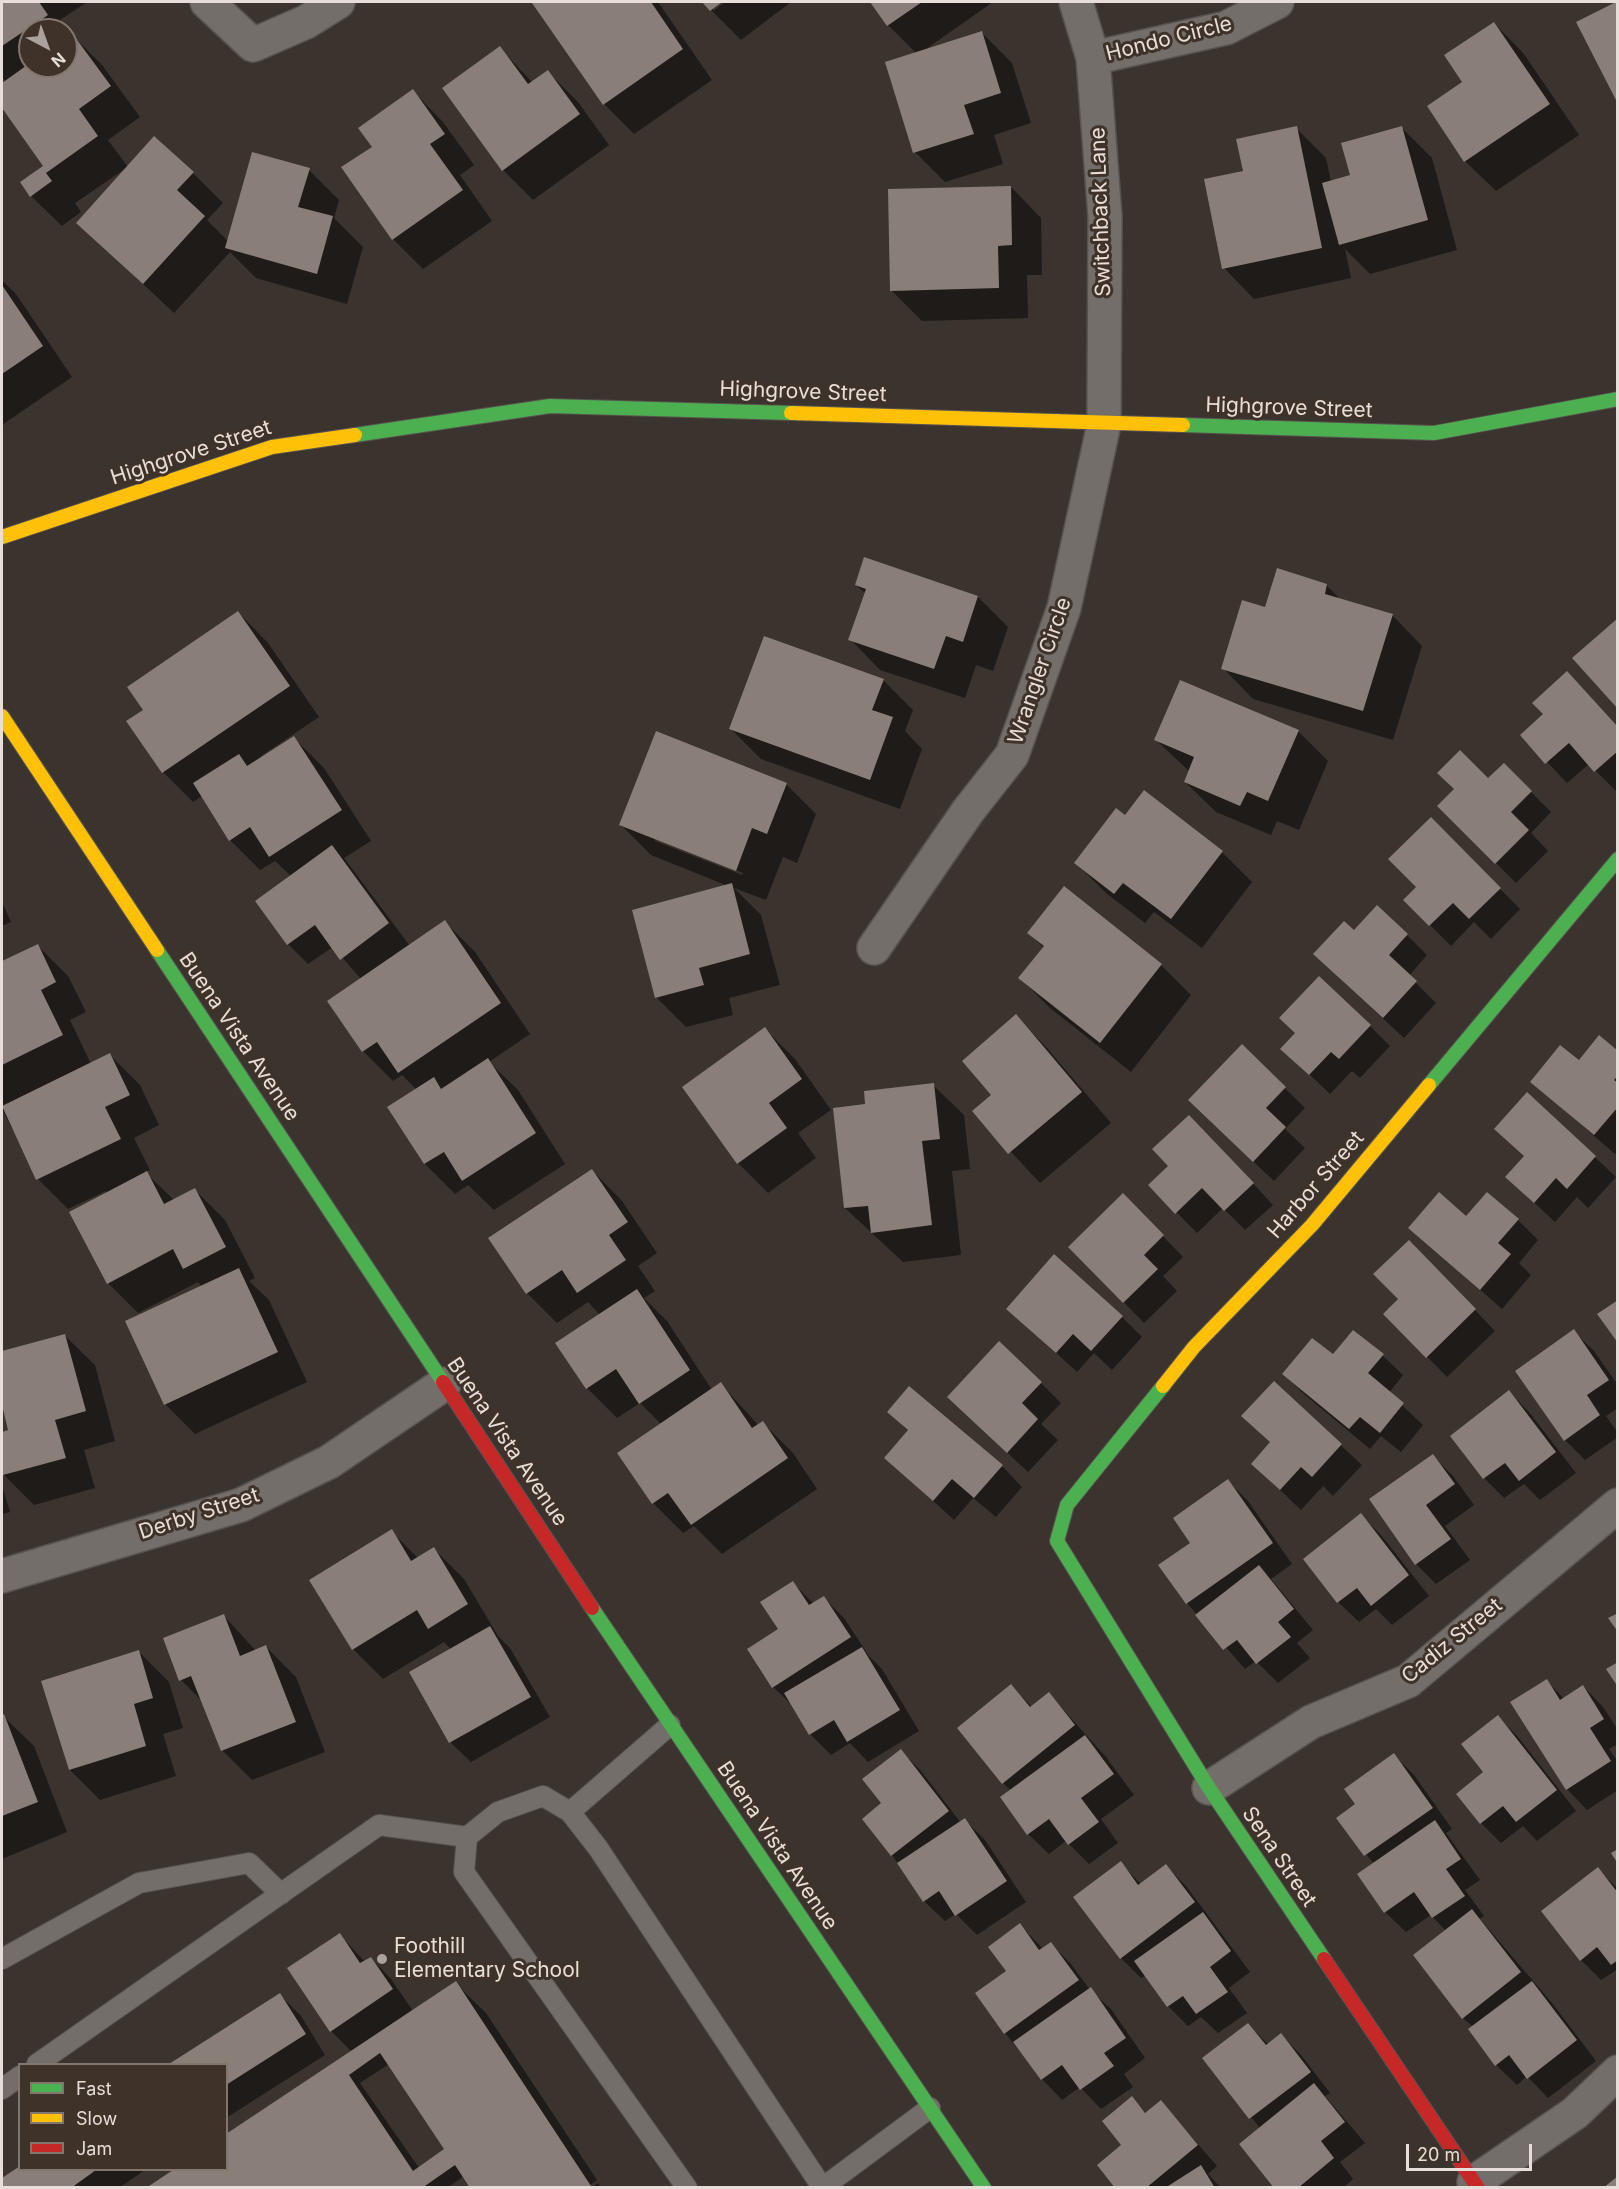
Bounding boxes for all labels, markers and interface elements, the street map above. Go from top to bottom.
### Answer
street label: Hondo Circle [1103,11,1235,67]
north arrow [18,18,78,78]
text: N [47,49,70,72]
street label: Switchback Lane [1085,127,1117,297]
street label: Highgrove Street [719,376,887,408]
street label: Highgrove Street [1205,392,1373,424]
street label: Highgrove Street [108,415,274,491]
street label: Wrangler Circle [1003,594,1077,748]
street label: Buena Vista Avenue [173,948,305,1126]
street label: Harbor Street [1262,1126,1370,1244]
street label: Buena Vista Avenue [441,1353,573,1531]
street label: Derby Street [136,1483,262,1545]
street label: Cadiz Street [1397,1593,1507,1689]
street label: Buena Vista Avenue [711,1757,843,1935]
street label: Sena Street [1236,1802,1322,1912]
place label: Foothill Elementary School [394,1934,580,1984]
marker: Foothill Elementary School [375,1952,389,1966]
legend [18,2063,228,2171]
text: Fast [76,2078,112,2099]
text: Slow [76,2108,117,2129]
scale bar [1409,2132,1535,2170]
text: Jam [76,2138,112,2159]
text: 20 m [1417,2144,1460,2165]

